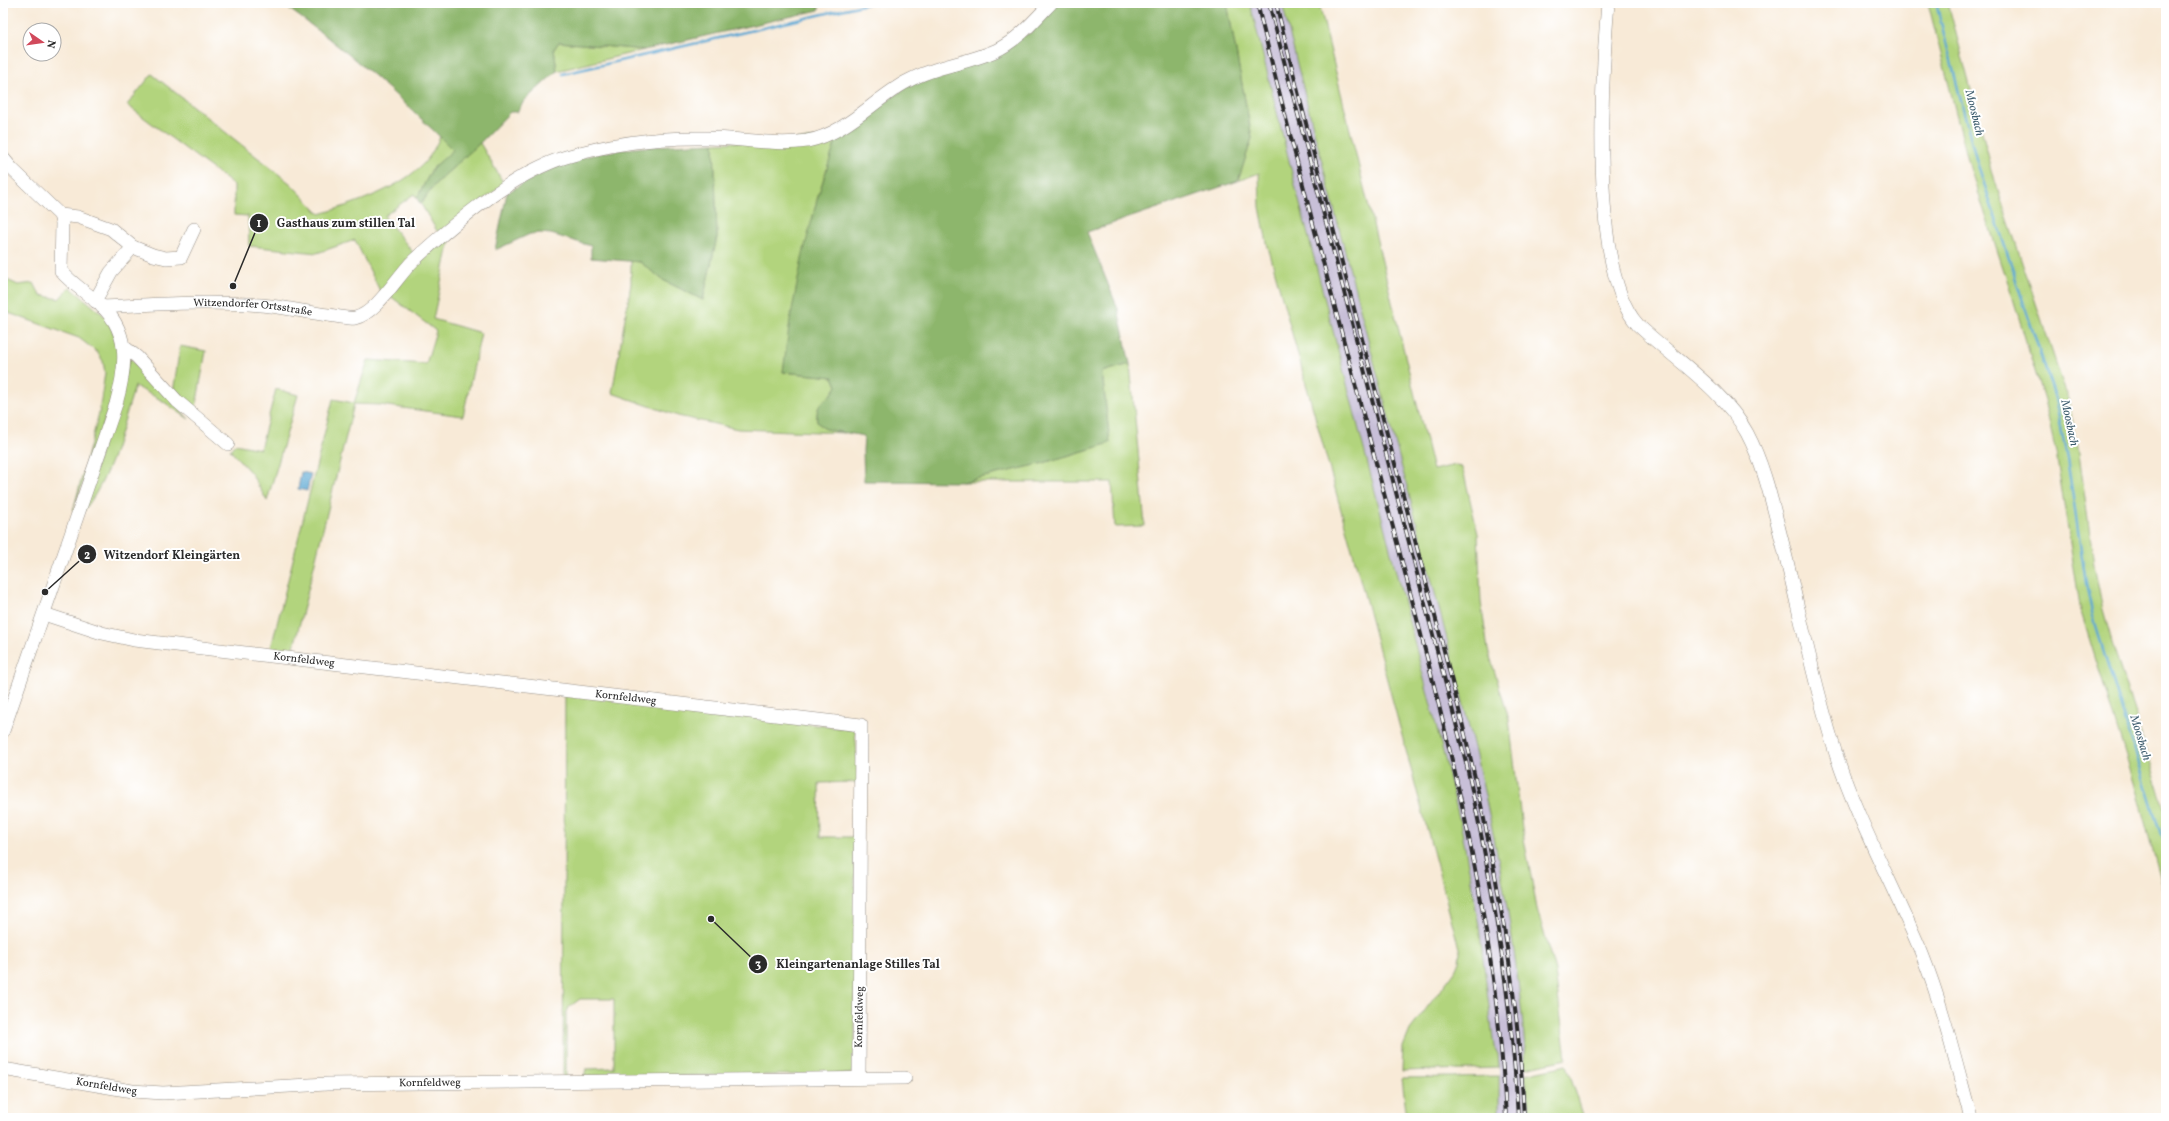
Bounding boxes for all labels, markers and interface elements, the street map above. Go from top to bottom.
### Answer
north arrow [22,22,62,62]
text: N [42,38,58,49]
water label: Moosbach [1960,87,1987,138]
callout: Gasthaus zum stillen Tal [249,211,423,235]
text: 1 [257,216,262,232]
text: Gasthaus zum stillen Tal [277,216,415,232]
street label: Witzendorfer Ortsstraße [193,296,313,320]
water label: Moosbach [2056,397,2082,448]
callout: Witzendorf Kleingärten [77,542,248,566]
text: 2 [84,548,90,564]
text: Witzendorf Kleingärten [104,548,240,564]
street label: Kornfeldweg [272,649,336,671]
street label: Kornfeldweg [594,686,658,709]
water label: Moosbach [2125,712,2155,763]
callout: Kleingartenanlage Stilles Tal [748,952,948,976]
text: 3 [755,957,761,973]
text: Kleingartenanlage Stilles Tal [776,957,940,973]
street label: Kornfeldweg [852,986,868,1048]
street label: Kornfeldweg [75,1074,138,1099]
street label: Kornfeldweg [399,1075,461,1091]

